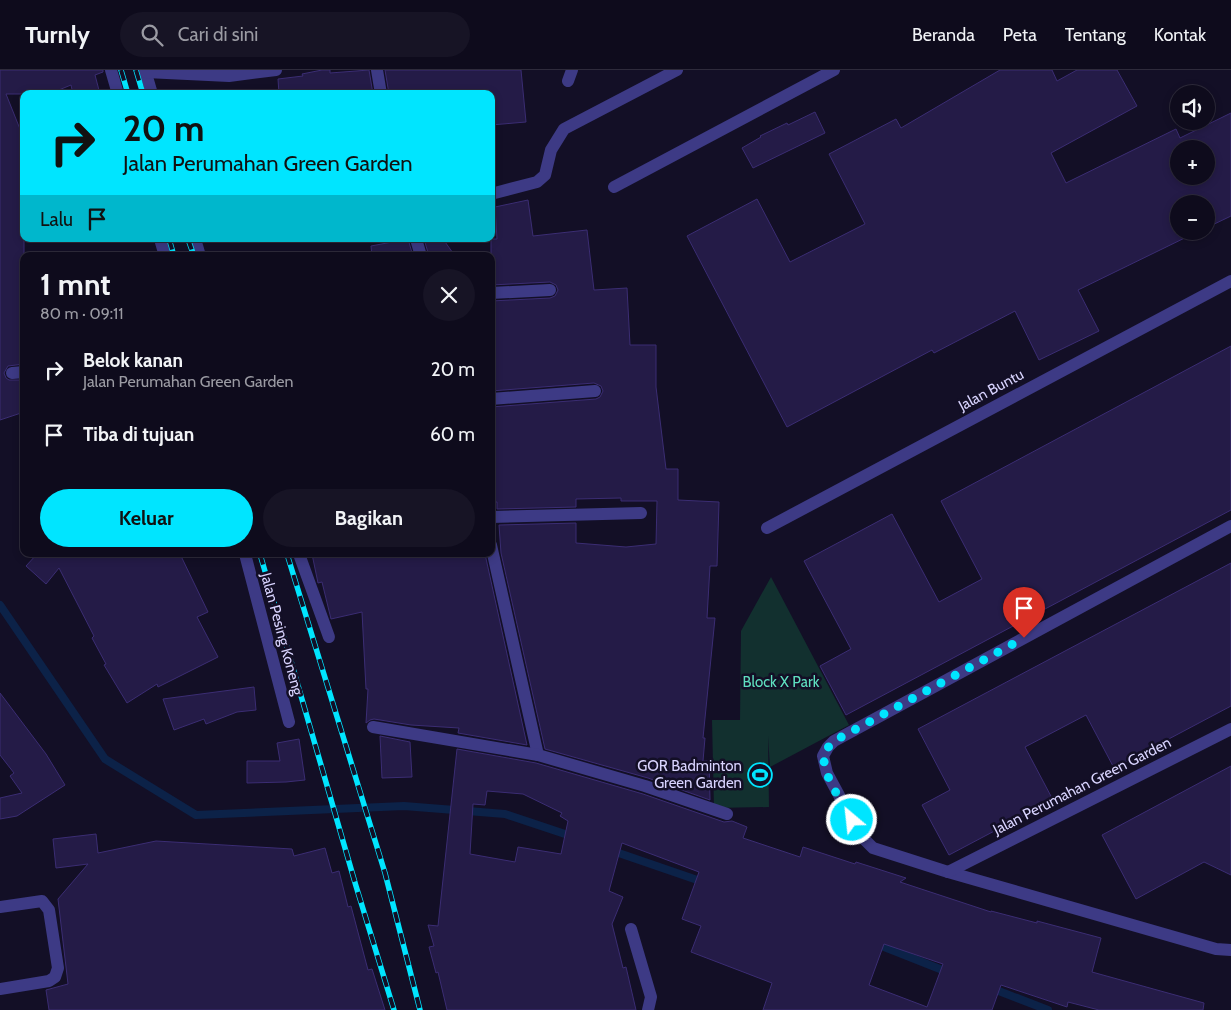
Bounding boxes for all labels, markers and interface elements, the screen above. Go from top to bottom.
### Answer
search box [120,12,470,57]
text: Turnly [25,20,90,49]
icon: search [138,21,166,49]
text: Cari di sini [178,23,258,46]
text: Beranda [912,24,975,46]
text: Peta [1003,24,1037,46]
text: Tentang [1065,24,1126,46]
text: Kontak [1154,24,1206,46]
map controls [1170,85,1215,240]
button: sound [1170,85,1215,130]
text: 20 m [123,107,205,150]
icon: right [40,110,105,175]
button: + [1170,140,1215,185]
text: Jalan Perumahan Green Garden [123,150,412,177]
button: − [1170,195,1215,240]
icon: arrive [83,205,111,233]
text: Lalu [40,208,73,231]
text: 1 mnt [40,266,111,303]
button: close [423,269,475,321]
text: 80 m · 09:11 [40,304,124,323]
text: Belok kanan [83,349,183,372]
icon: right [40,356,68,384]
text: 20 m [431,358,475,381]
street label: Jalan Buntu [954,365,1027,415]
text: Jalan Perumahan Green Garden [83,372,294,391]
icon: arrive [40,421,68,449]
text: Tiba di tujuan [83,423,194,446]
text: 60 m [430,423,475,446]
button: Keluar [40,489,253,547]
button: Bagikan [263,489,475,547]
street label: Jalan Pesing Koneng [257,570,307,698]
pin [1003,587,1045,638]
icon: arrive [1010,594,1038,622]
park label: Block X Park [743,673,820,691]
street label: Jalan Perumahan Green Garden [989,733,1174,839]
place label: GOR Badminton Green Garden [637,757,742,792]
sports icon: GOR Badminton Green Garden [747,762,773,788]
position arrow [825,793,877,845]

